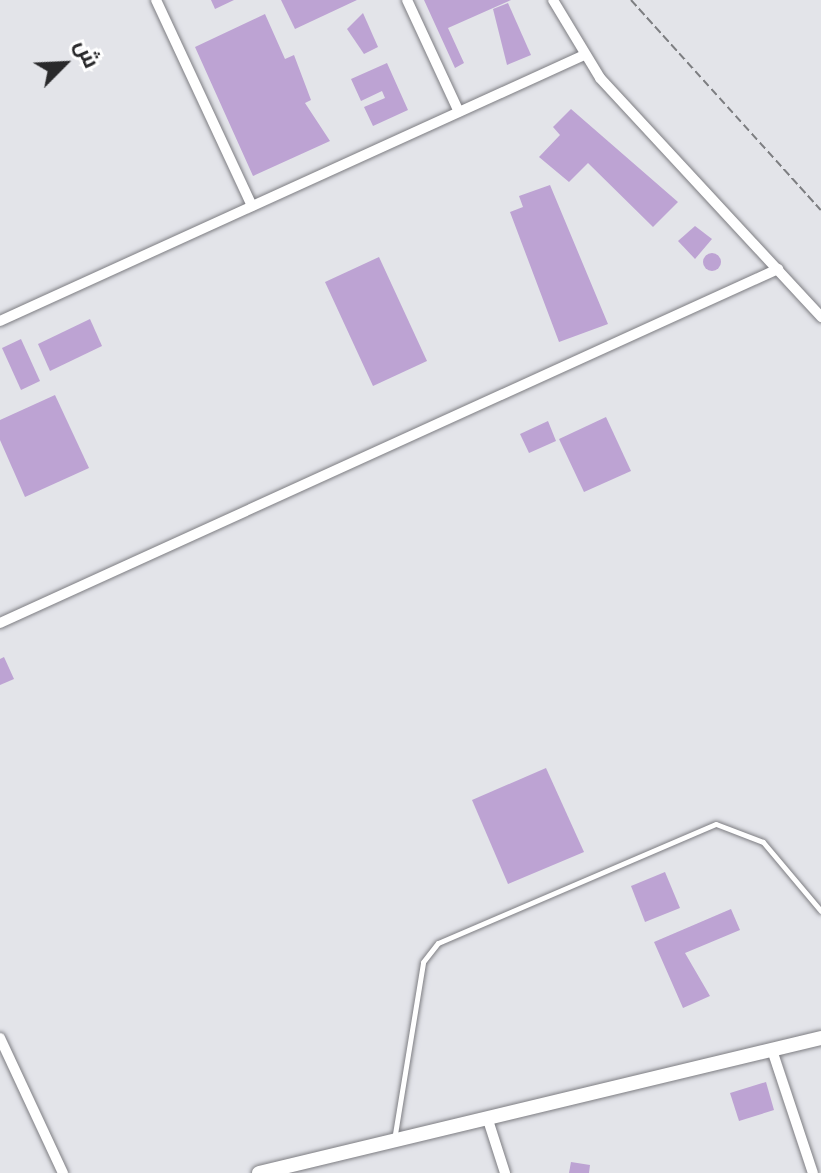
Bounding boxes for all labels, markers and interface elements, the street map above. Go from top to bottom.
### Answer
north arrow [24,24,104,104]
text: ش [68,36,104,72]

